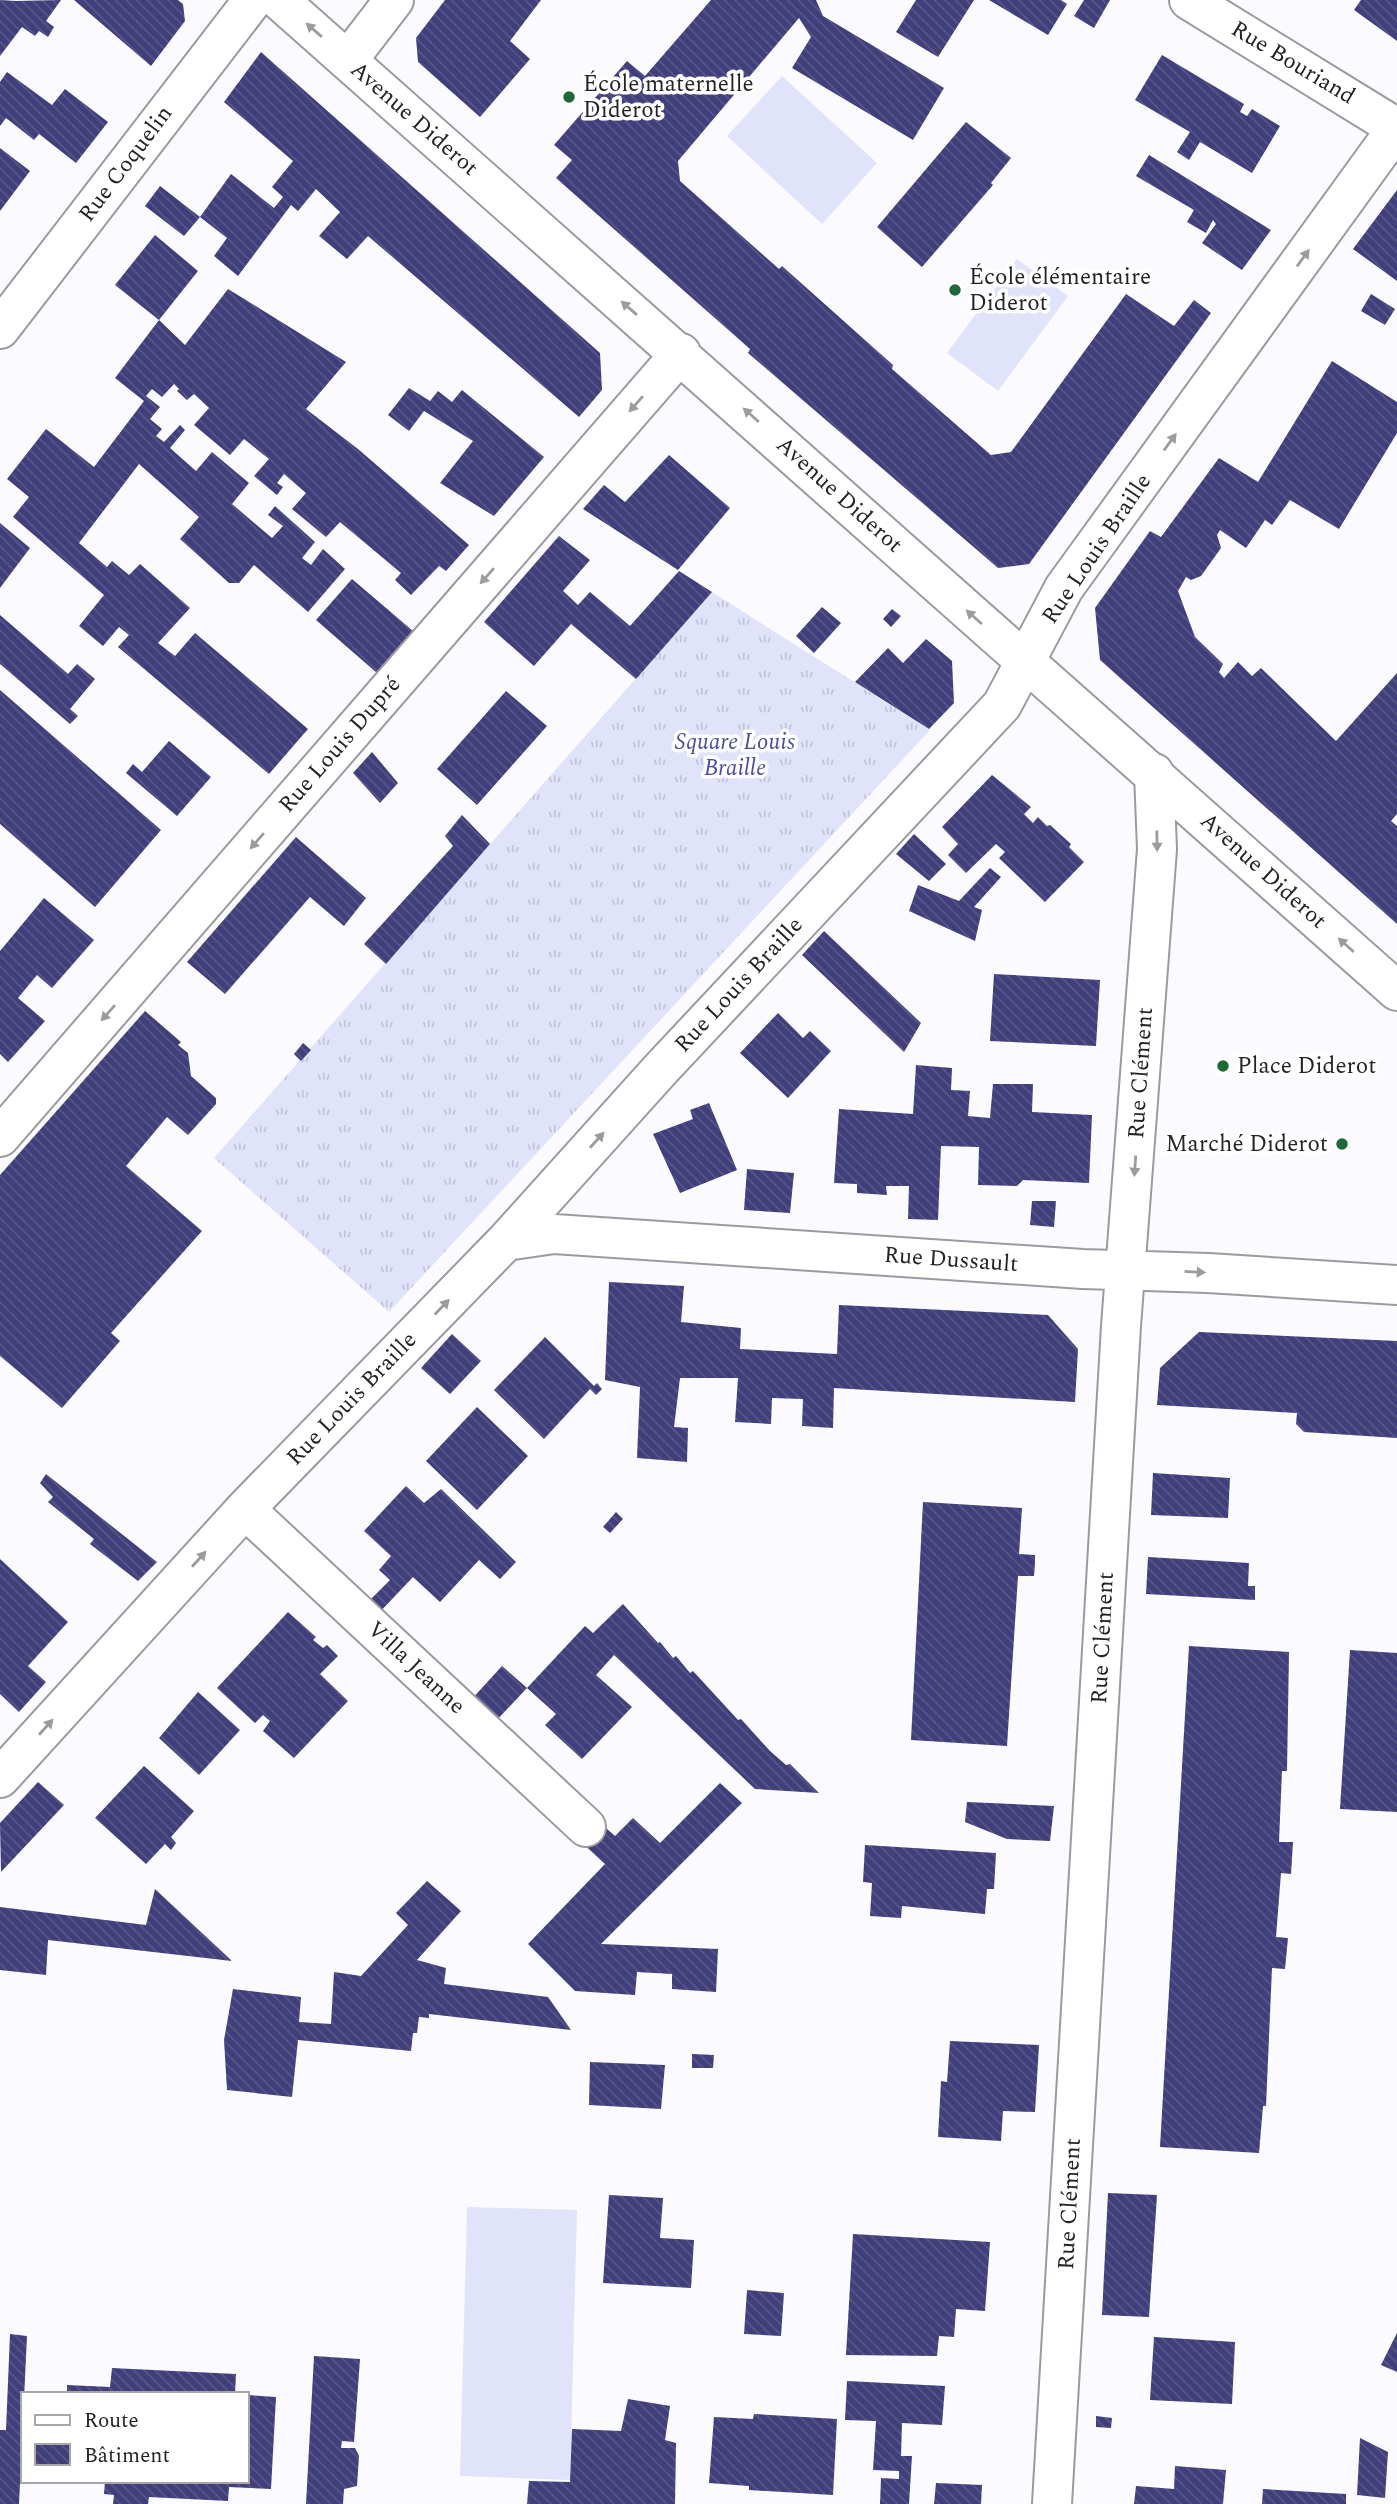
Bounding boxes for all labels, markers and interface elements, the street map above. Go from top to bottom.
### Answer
street label: Rue Bouriand [1224,12,1362,114]
one-way arrow [305,23,322,38]
street label: Avenue Diderot [342,53,486,185]
place label: École maternelle Diderot [583,67,754,128]
marker: École maternelle Diderot [561,89,577,105]
street label: Rue Coquelin [70,98,182,230]
one-way arrow [1296,249,1310,267]
place label: École élémentaire Diderot [969,260,1151,321]
marker: École élémentaire Diderot [947,282,963,298]
one-way arrow [621,301,638,316]
one-way arrow [629,396,644,413]
one-way arrow [742,408,759,423]
street label: Avenue Diderot [768,428,910,562]
one-way arrow [1163,433,1177,451]
street label: Rue Louis Braille [1033,467,1161,631]
one-way arrow [480,568,495,585]
one-way arrow [965,609,983,625]
street label: Rue Louis Dupré [270,669,410,821]
park label: Square Louis Braille [675,725,795,786]
street label: Avenue Diderot [1192,804,1334,938]
one-way arrow [1151,830,1162,852]
one-way arrow [249,832,265,850]
street label: Rue Louis Braille [666,909,812,1061]
one-way arrow [1337,937,1355,953]
one-way arrow [101,1004,116,1021]
street label: Rue Clément [1119,1006,1163,1140]
place label: Place Diderot [1237,1049,1376,1084]
marker: Place Diderot [1215,1058,1231,1074]
place label: Marché Diderot [1166,1127,1328,1162]
one-way arrow [588,1132,604,1149]
marker: Marché Diderot [1334,1136,1350,1152]
one-way arrow [1129,1155,1140,1177]
street label: Rue Dussault [883,1238,1019,1282]
one-way arrow [1184,1267,1206,1278]
one-way arrow [433,1299,449,1316]
street label: Rue Louis Braille [279,1324,425,1474]
one-way arrow [191,1551,207,1568]
street label: Rue Clément [1082,1571,1124,1705]
street label: Villa Jeanne [359,1613,473,1723]
one-way arrow [38,1718,54,1736]
street label: Rue Clément [1049,2137,1091,2271]
legend [21,2392,248,2483]
text: Route [84,2405,139,2437]
text: Bâtiment [84,2440,170,2472]

